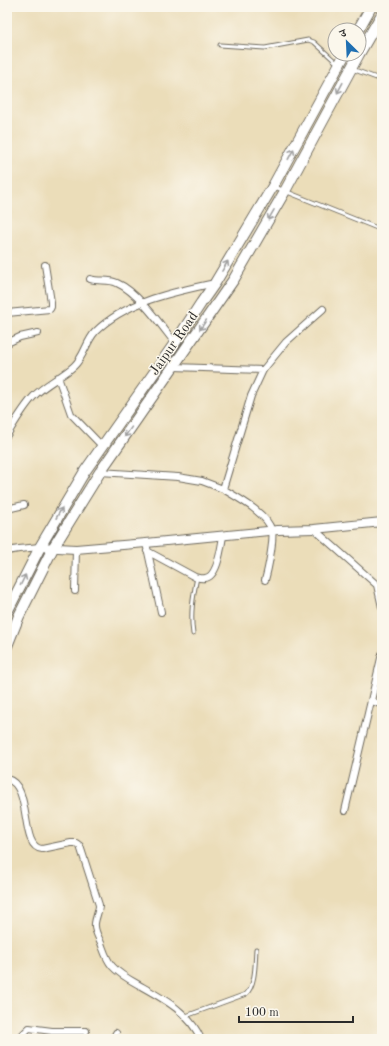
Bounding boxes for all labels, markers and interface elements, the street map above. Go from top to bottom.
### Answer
north arrow [327,22,367,62]
text: उ [338,28,350,41]
one-way arrow [336,82,343,94]
one-way arrow [287,148,295,160]
one-way arrow [267,209,275,221]
one-way arrow [222,260,230,272]
street label: Jaipur Road [147,309,201,378]
one-way arrow [198,319,206,331]
one-way arrow [124,426,132,437]
one-way arrow [55,507,63,519]
one-way arrow [20,574,27,586]
scale bar [239,998,353,1024]
text: 100 m [245,1007,279,1019]

